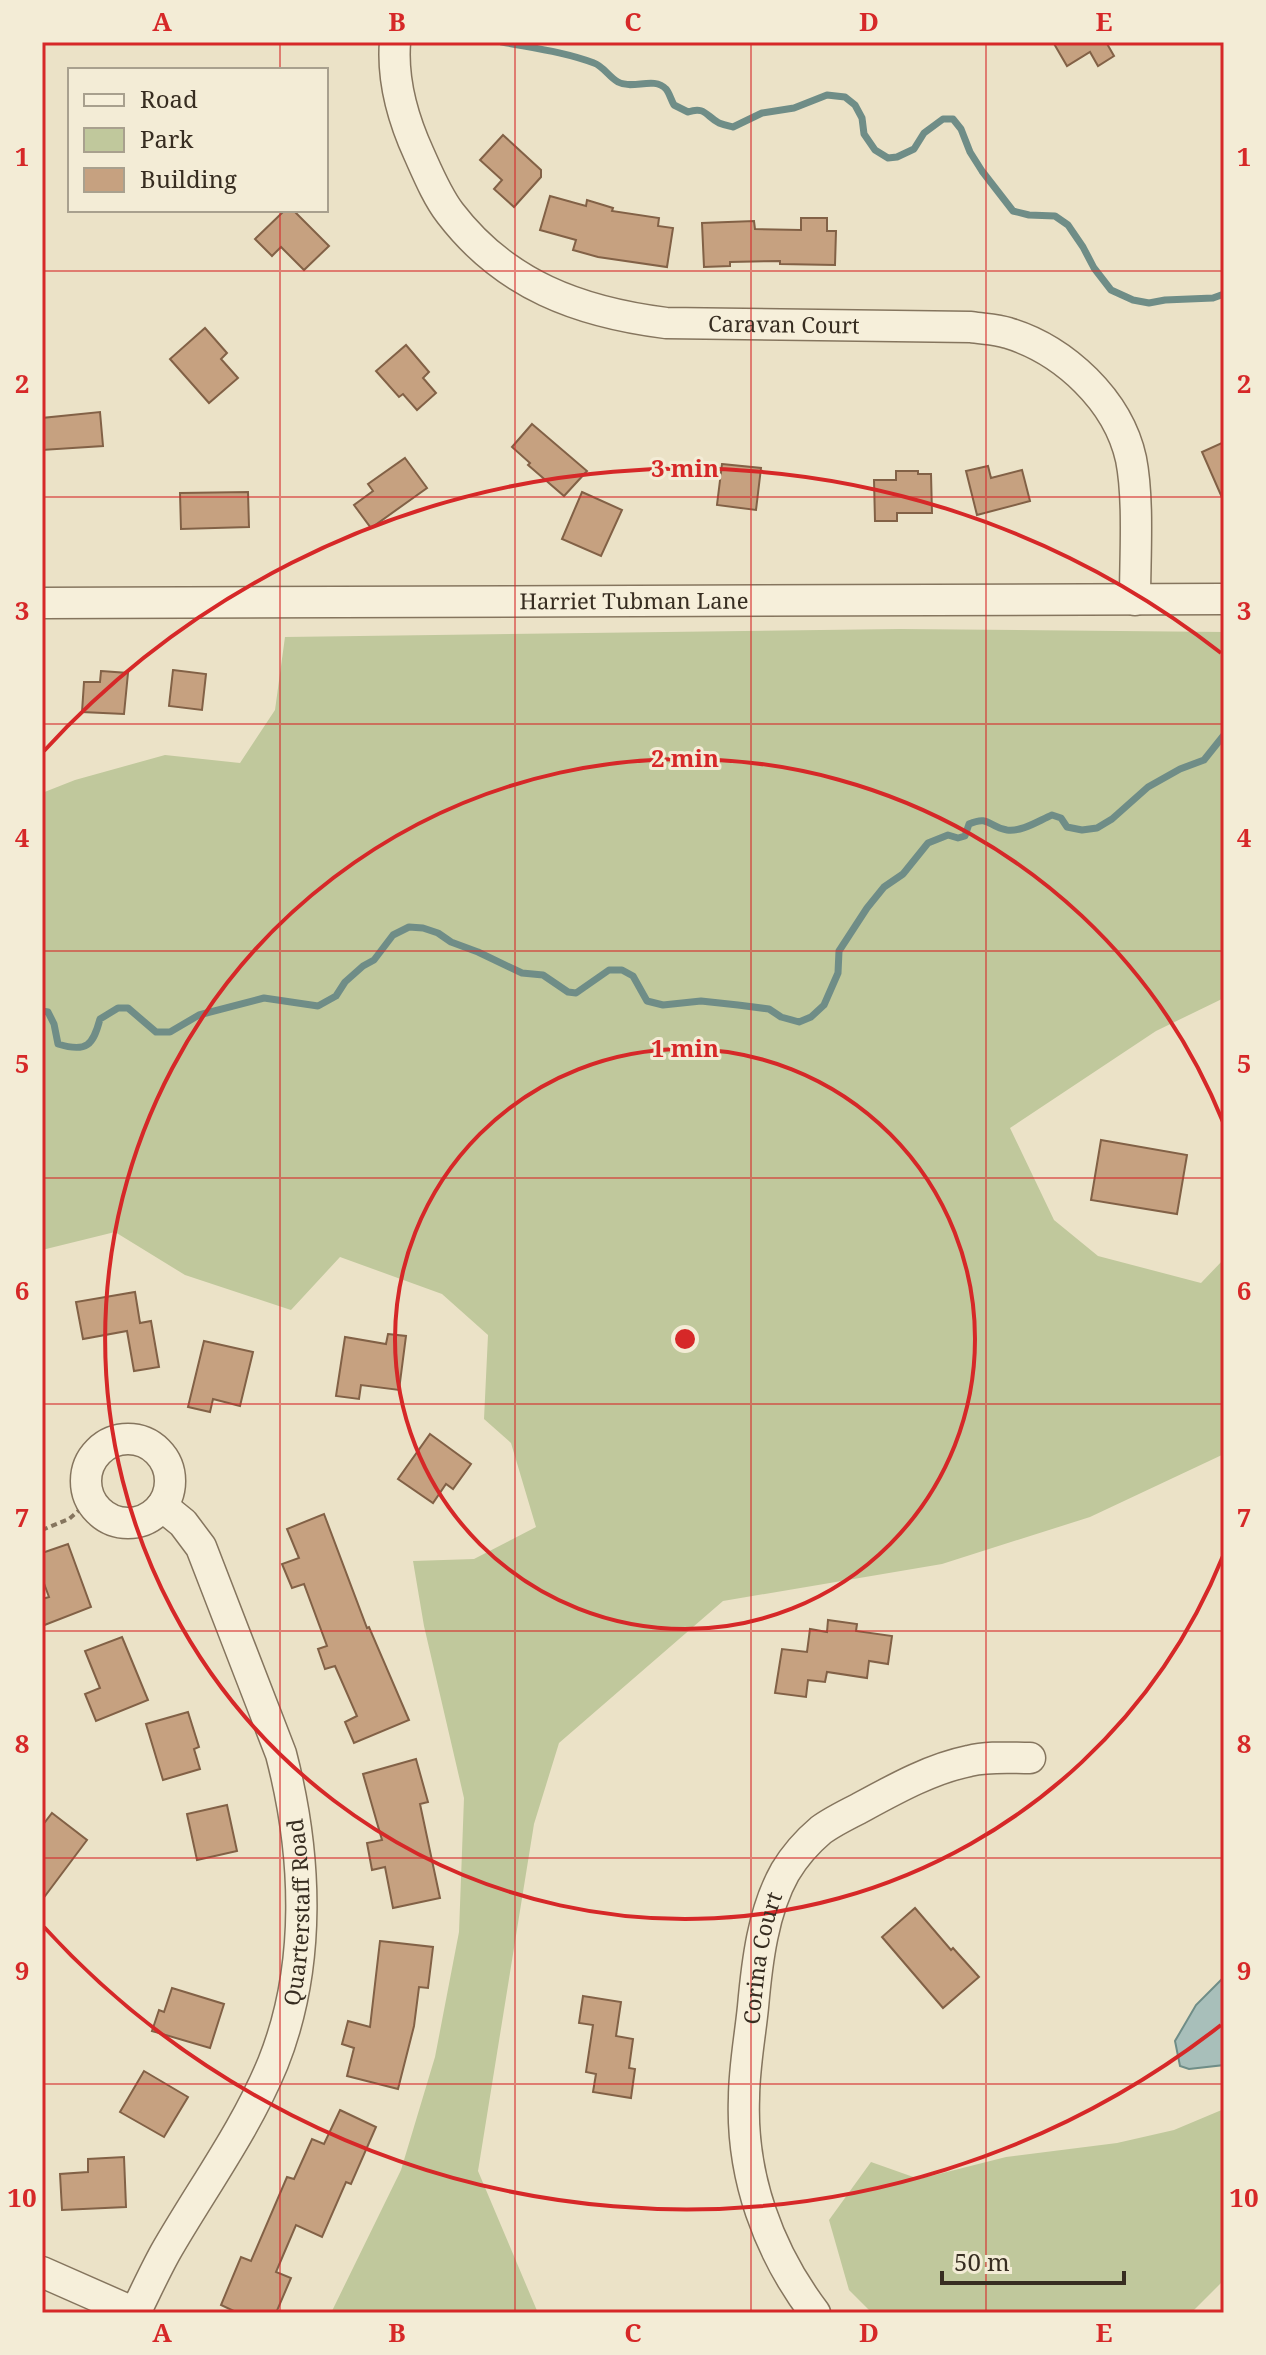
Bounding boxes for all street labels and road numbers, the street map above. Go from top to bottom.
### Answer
street label: Caravan Court [708,308,860,340]
street label: Harriet Tubman Lane [519,585,749,615]
street label: Quarterstaff Road [275,1816,315,2008]
street label: Corina Court [735,1887,788,2026]

